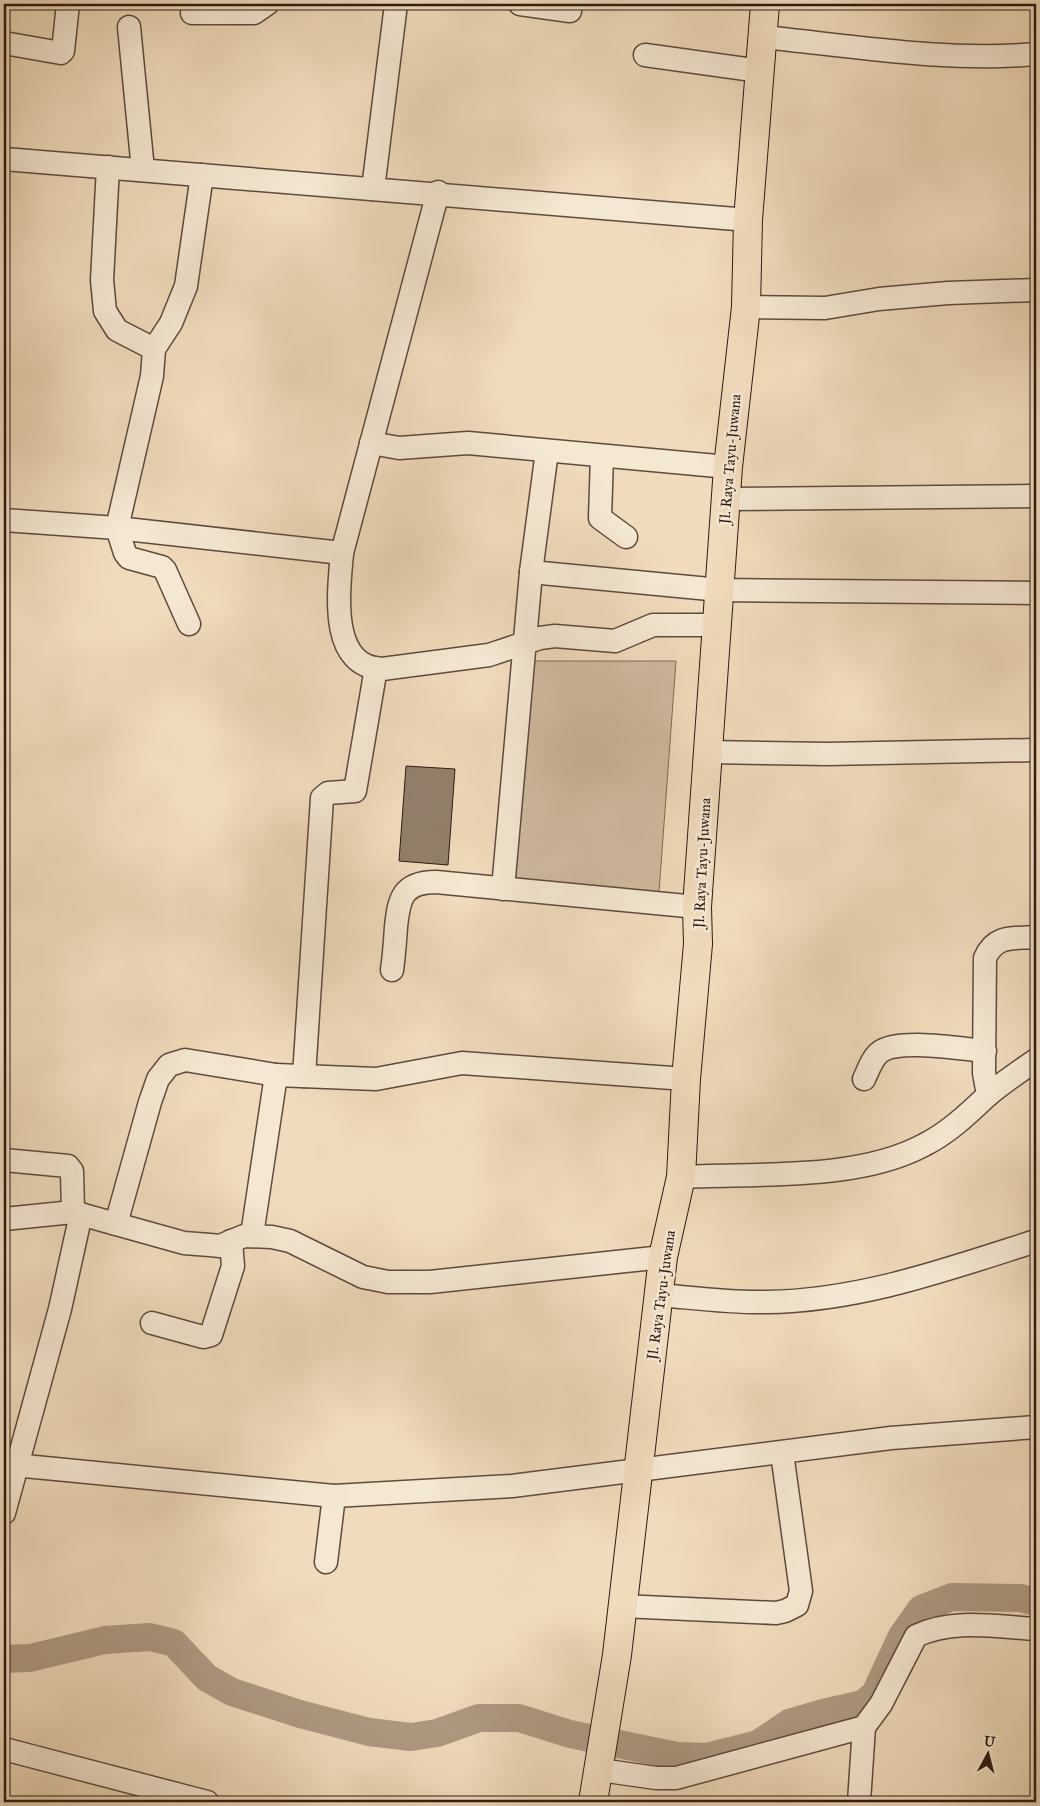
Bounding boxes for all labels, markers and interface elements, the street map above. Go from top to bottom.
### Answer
street label: Jl. Raya Tayu-Juwana [715,392,746,527]
street label: Jl. Raya Tayu-Juwana [689,797,715,931]
street label: Jl. Raya Tayu-Juwana [643,1228,680,1363]
north arrow [962,1728,1012,1778]
text: U [983,1732,997,1751]

